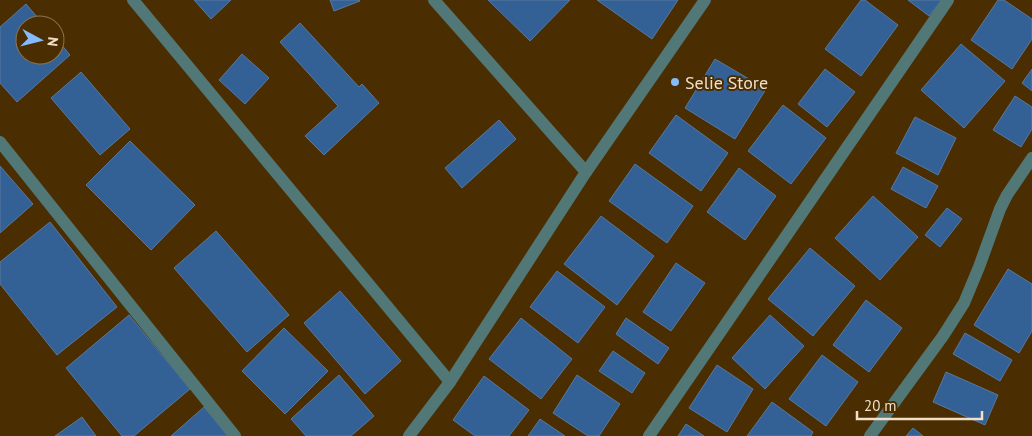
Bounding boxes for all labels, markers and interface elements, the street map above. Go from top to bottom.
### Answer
north arrow [15,15,65,65]
text: N [43,36,62,47]
place label: Selie Store [685,71,768,94]
marker: Selie Store [669,76,681,88]
scale bar [857,388,982,420]
text: 20 m [864,396,897,415]

